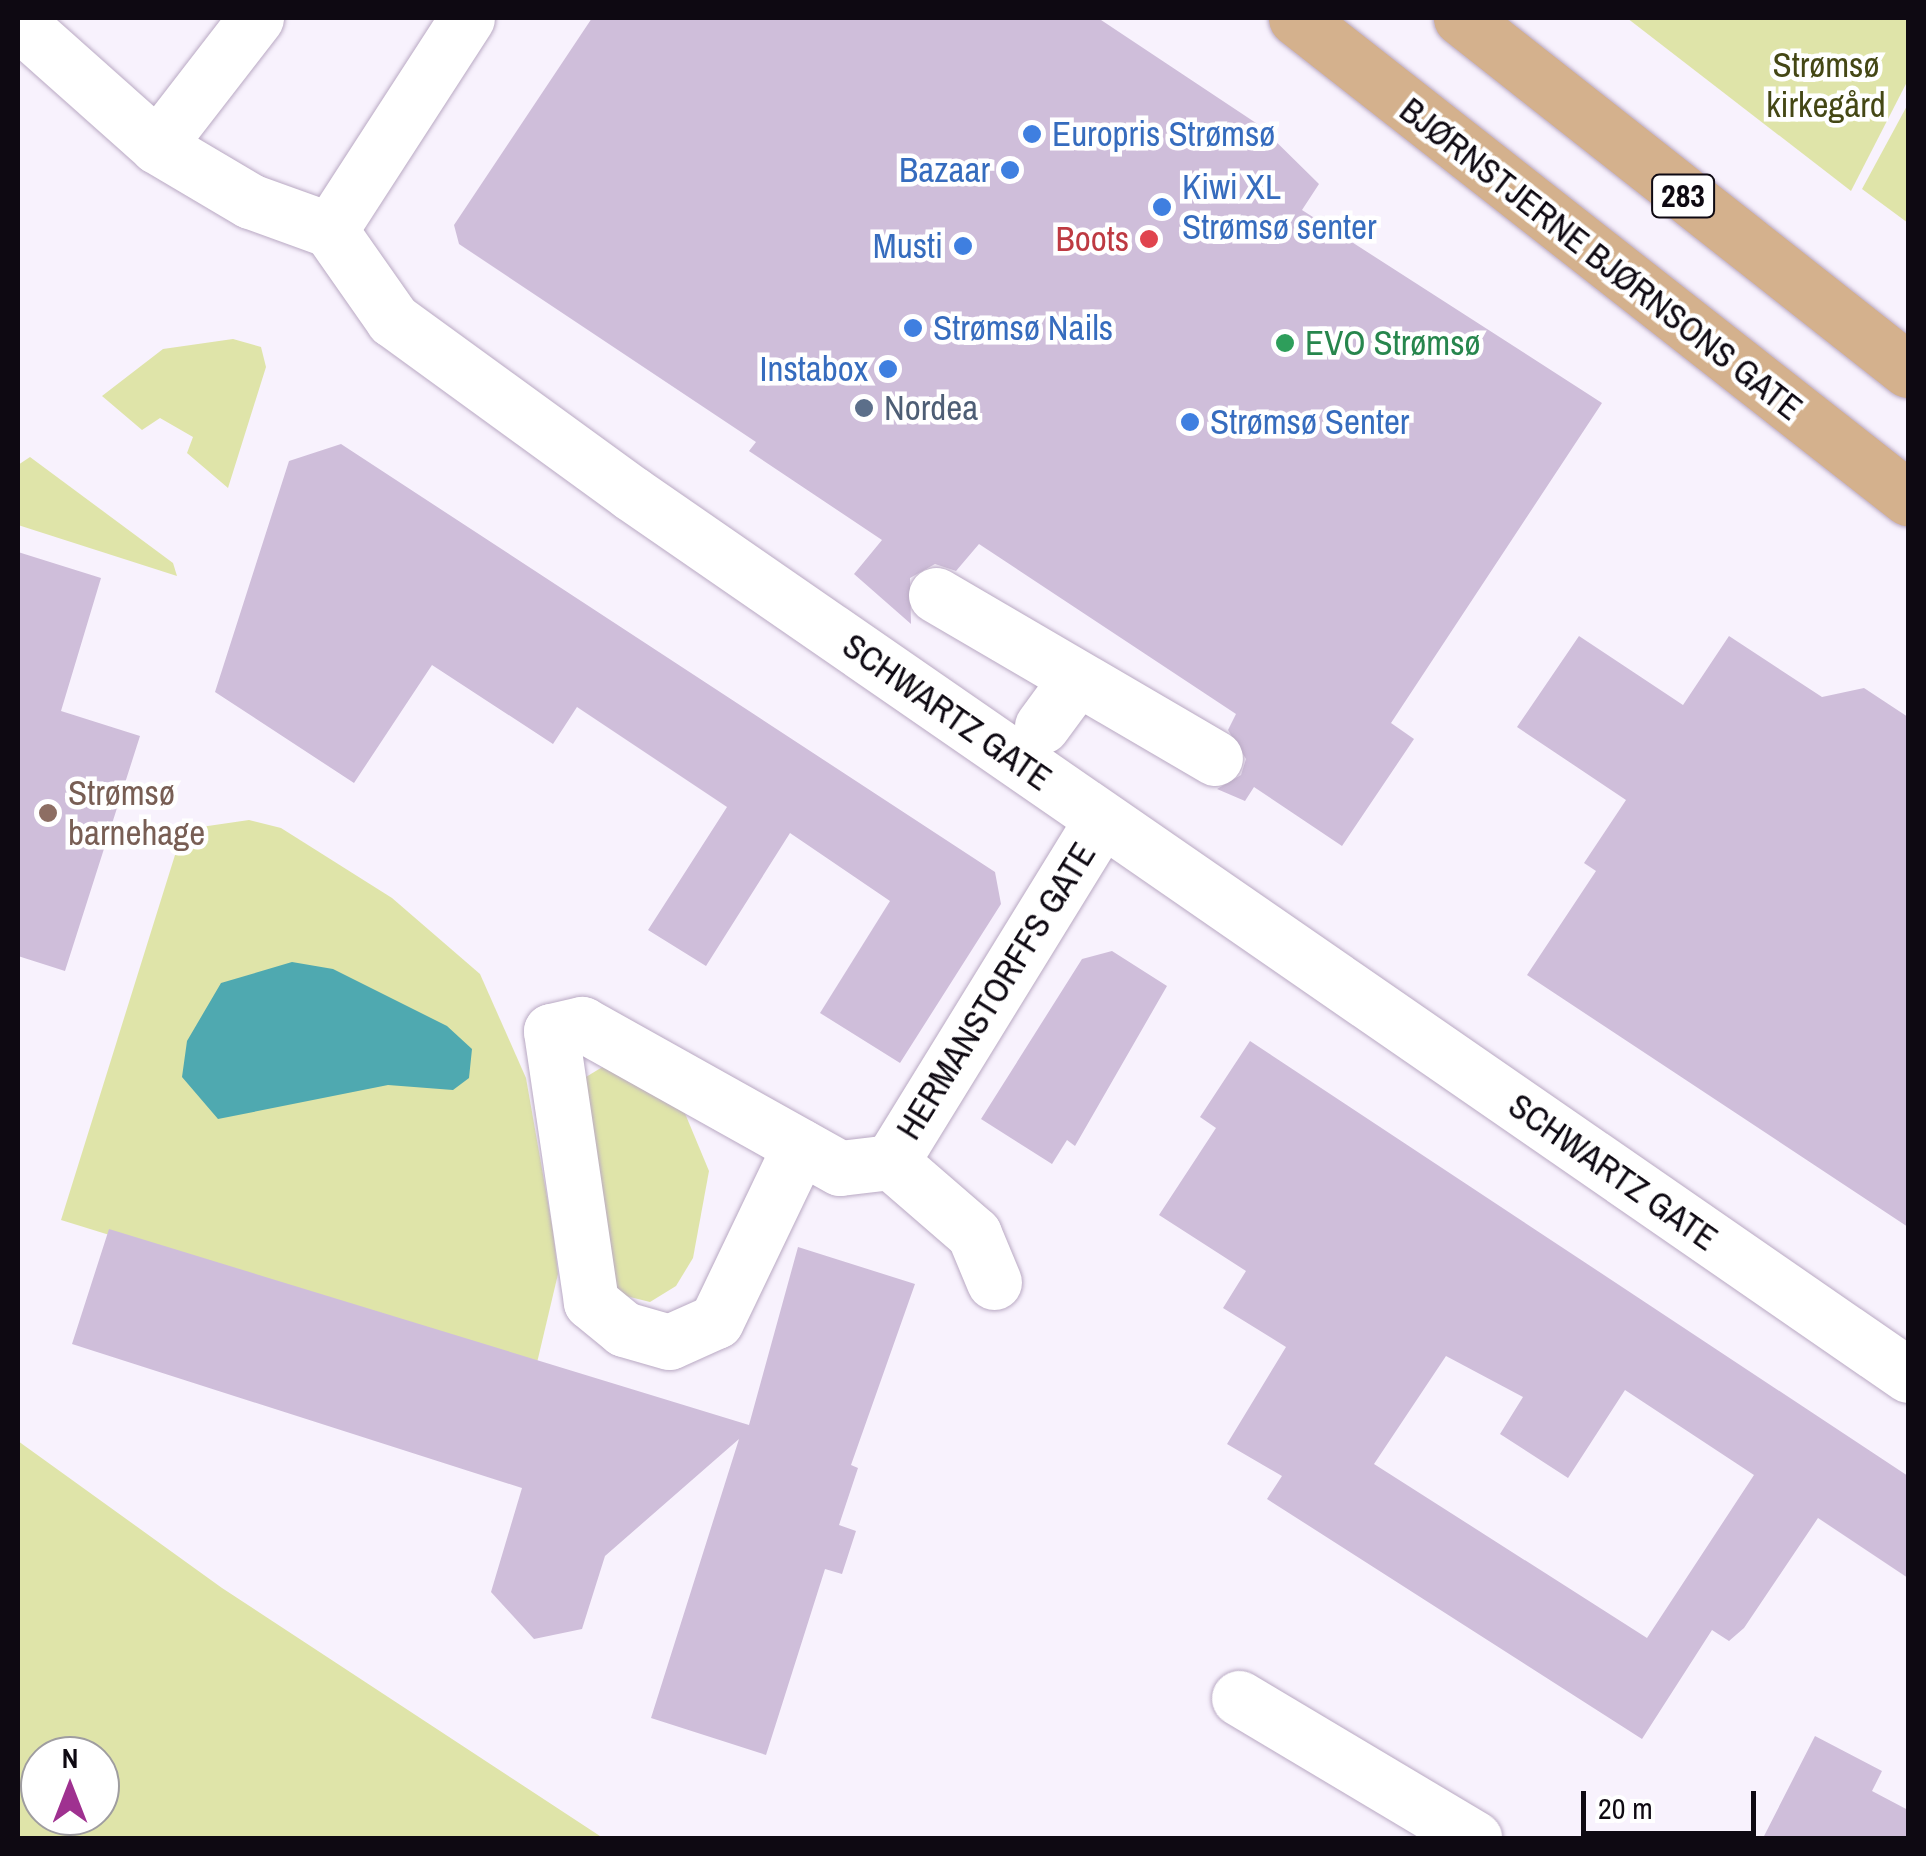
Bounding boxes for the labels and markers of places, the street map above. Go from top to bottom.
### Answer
place label: Europris Strømsø [1052,113,1275,155]
marker: Europris Strømsø [1021,123,1043,145]
place label: Bazaar [899,149,990,191]
marker: Bazaar [999,159,1021,181]
place label: Kiwi XL Strømsø senter [1182,166,1377,248]
marker: Kiwi XL Strømsø senter [1151,196,1173,218]
place label: Boots [1056,218,1129,260]
place label: Musti [873,225,943,267]
marker: Boots [1138,228,1160,250]
marker: Musti [952,235,974,257]
place label: Strømsø Nails [933,307,1113,349]
marker: Strømsø Nails [902,317,924,339]
place label: EVO Strømsø [1305,322,1480,364]
marker: EVO Strømsø [1274,332,1296,354]
place label: Instabox [760,348,868,390]
marker: Instabox [877,358,899,380]
place label: Nordea [884,387,978,429]
marker: Nordea [853,397,875,419]
place label: Strømsø Senter [1210,401,1409,443]
marker: Strømsø Senter [1179,411,1201,433]
place label: Strømsø barnehage [68,772,205,854]
marker: Strømsø barnehage [37,802,59,824]

